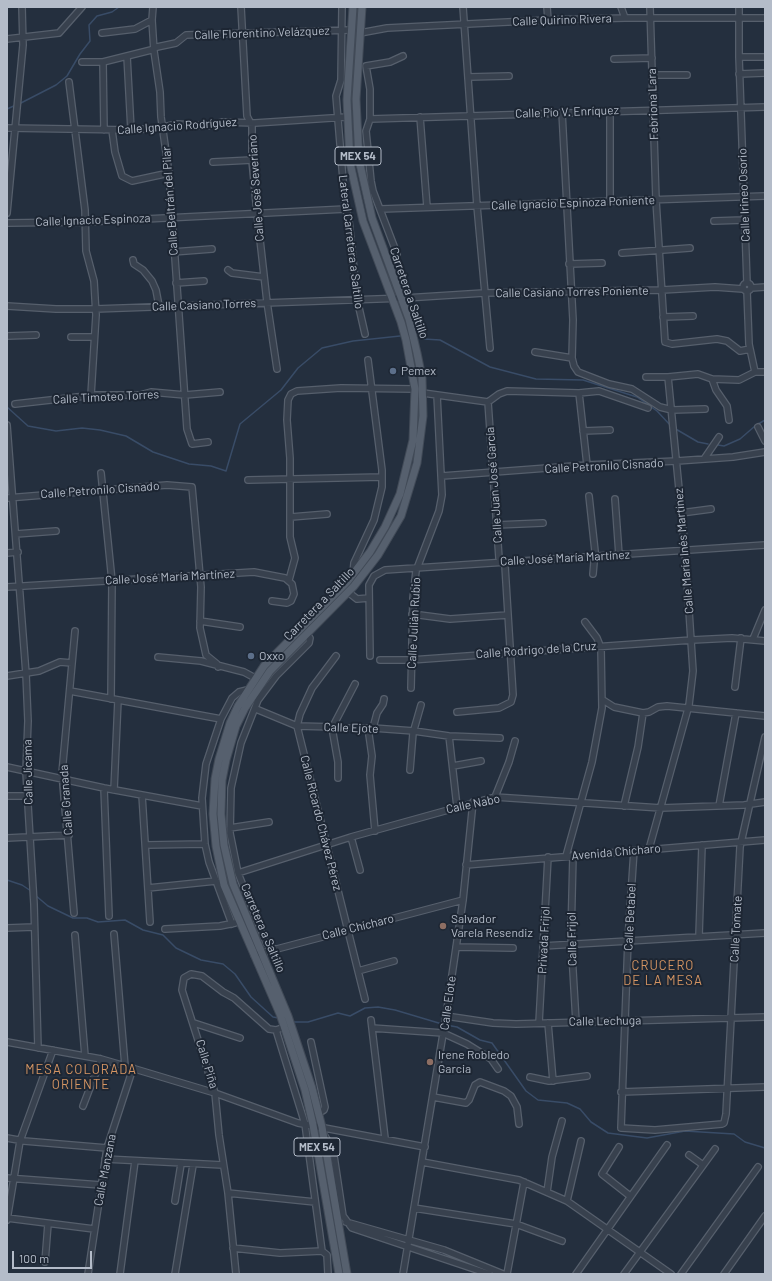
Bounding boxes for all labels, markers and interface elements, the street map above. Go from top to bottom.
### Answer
street label: Calle Quirino Rivera [512,11,612,29]
street label: Calle Florentino Velázquez [194,23,330,43]
street label: Febriona Lara [645,68,661,140]
street label: Calle Pío V. Enríquez [515,103,619,121]
street label: Calle Ignacio Rodríguez [117,115,237,137]
street label: Calle José Severiano [245,134,267,242]
street label: Calle Beltrán del Pilar [159,146,181,256]
road number: MEX 54 [335,147,381,165]
street label: Calle Irineo Osorio [735,148,753,242]
street label: Lateral Carretera a Saltillo [336,174,366,310]
street label: Calle Ignacio Espinoza Poniente [491,193,655,213]
street label: Calle Ignacio Espinoza [35,211,151,229]
street label: Carretera a Saltillo [387,245,431,341]
street label: Calle Casiano Torres Poniente [495,283,649,301]
street label: Calle Casiano Torres [152,296,256,314]
place label: Pemex [401,364,436,378]
marker: Pemex [388,366,398,376]
street label: Calle Timoteo Torres [52,387,160,407]
street label: Calle Juan José García [483,426,505,544]
street label: Calle Petronilo Cisnado [544,456,664,476]
street label: Calle Petronilo Cisnado [40,479,160,501]
street label: Calle María Inés Martínez [671,488,697,614]
street label: Calle José María Martínez [500,547,630,569]
street label: Carretera a Saltillo [281,565,357,643]
street label: Calle José María Martínez [105,566,235,588]
street label: Calle Julián Rubio [404,577,424,669]
street label: Calle Rodrigo de la Cruz [475,639,597,661]
place label: Oxxo [259,649,284,663]
marker: Oxxo [246,651,256,661]
street label: Calle Ejote [323,720,379,736]
street label: Calle Jícama [20,739,36,805]
street label: Calle Ricardo Chávez Pérez [297,754,345,892]
street label: Calle Granada [56,764,76,836]
street label: Calle Nabo [445,791,501,817]
street label: Avenida Chícharo [571,841,661,863]
street label: Carretera a Saltillo [238,881,288,975]
street label: Calle Betabel [621,883,639,951]
street label: Calle Tomate [727,895,745,963]
street label: Privada Frijol [535,906,553,974]
street label: Calle Chícharo [321,911,395,943]
place label: Salvador Varela Resendiz [451,912,533,940]
street label: Calle Frijol [564,912,580,966]
marker: Salvador Varela Resendiz [438,921,448,931]
district label: CRUCERO DE LA MESA [623,958,703,989]
street label: Calle Elote [437,975,459,1031]
street label: Calle Lechuga [569,1013,641,1029]
street label: Calle Piña [193,1038,221,1090]
place label: Irene Robledo Garcia [438,1048,510,1076]
marker: Irene Robledo Garcia [425,1057,435,1067]
district label: MESA COLORADA ORIENTE [25,1062,137,1093]
street label: Calle Manzana [91,1133,119,1207]
road number: MEX 54 [294,1138,340,1156]
scale bar [14,1243,94,1269]
text: 100 m [19,1251,49,1265]

